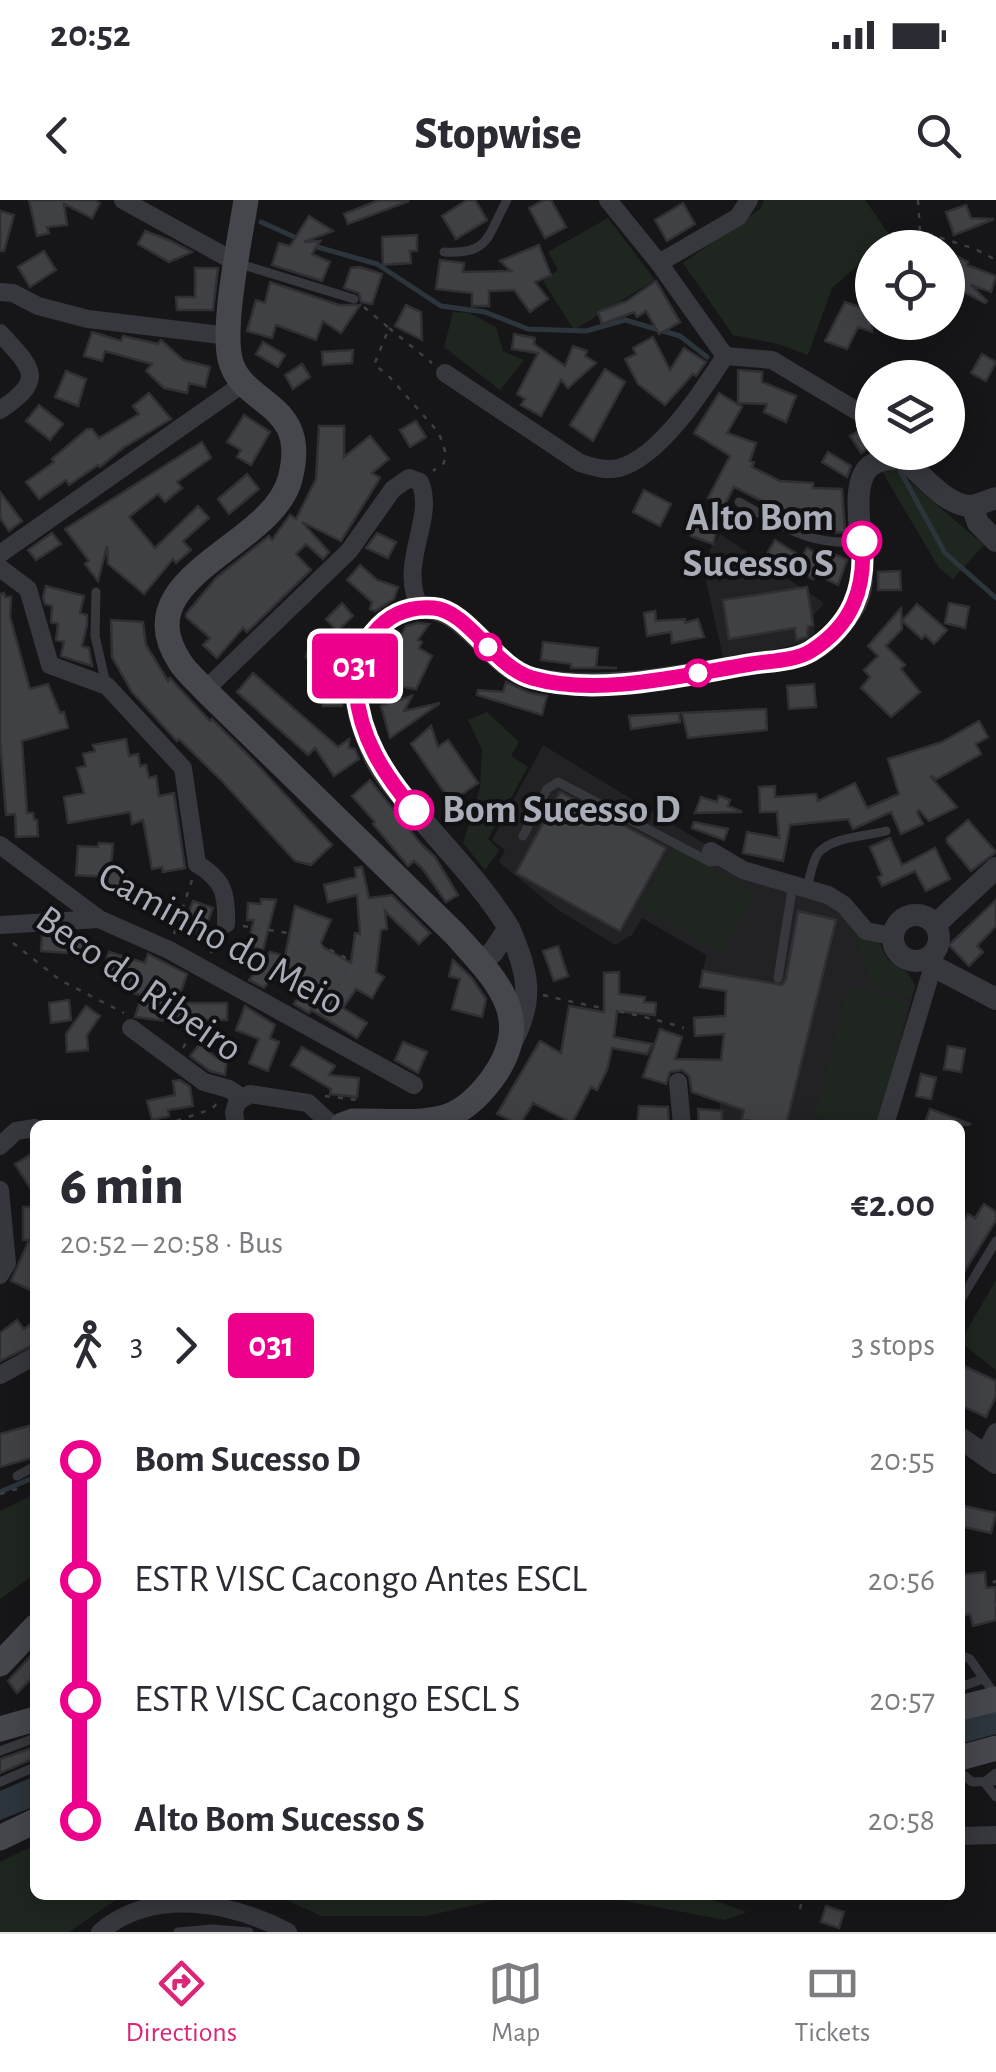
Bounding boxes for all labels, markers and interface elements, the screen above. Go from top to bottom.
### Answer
text: 20:52 [50,16,131,54]
icon: back [30,108,85,163]
icon: search [911,108,966,163]
text: Stopwise [415,112,581,157]
map controls [855,230,965,470]
button: locate [855,230,965,340]
button: layers [855,360,965,470]
place label: Alto Bom Sucesso S [682,498,834,584]
marker: Alto Bom Sucesso S [843,522,881,560]
line badge: 031 [298,634,412,698]
unlabelled marker [475,634,501,660]
text: 031 [332,649,378,684]
unlabelled marker [685,660,711,686]
place label: Bom Sucesso D [442,790,681,830]
marker: Bom Sucesso D [395,791,433,829]
street label: Caminho do Meio [92,855,350,1023]
street label: Beco do Ribeiro [29,898,249,1070]
text: 6 min [60,1159,184,1214]
text: €2.00 [851,1186,935,1224]
text: 20:52 – 20:58 · Bus [60,1227,283,1259]
icon: walk [60,1318,115,1373]
icon: forward [158,1318,213,1373]
text: 031 [248,1328,294,1363]
text: 3 [130,1329,143,1361]
text: 3 stops [851,1329,935,1361]
text: Bom Sucesso D [134,1441,361,1479]
text: 20:55 [869,1444,935,1476]
text: ESTR VISC Cacongo Antes ESCL [134,1561,587,1599]
text: 20:56 [868,1564,935,1596]
text: ESTR VISC Cacongo ESCL S [134,1681,520,1719]
text: 20:57 [869,1684,935,1716]
text: Alto Bom Sucesso S [134,1801,425,1839]
text: 20:58 [868,1804,935,1836]
tab: Directions [126,1956,237,2050]
tab: Map [488,1956,543,2050]
tab: Tickets [795,1956,870,2050]

